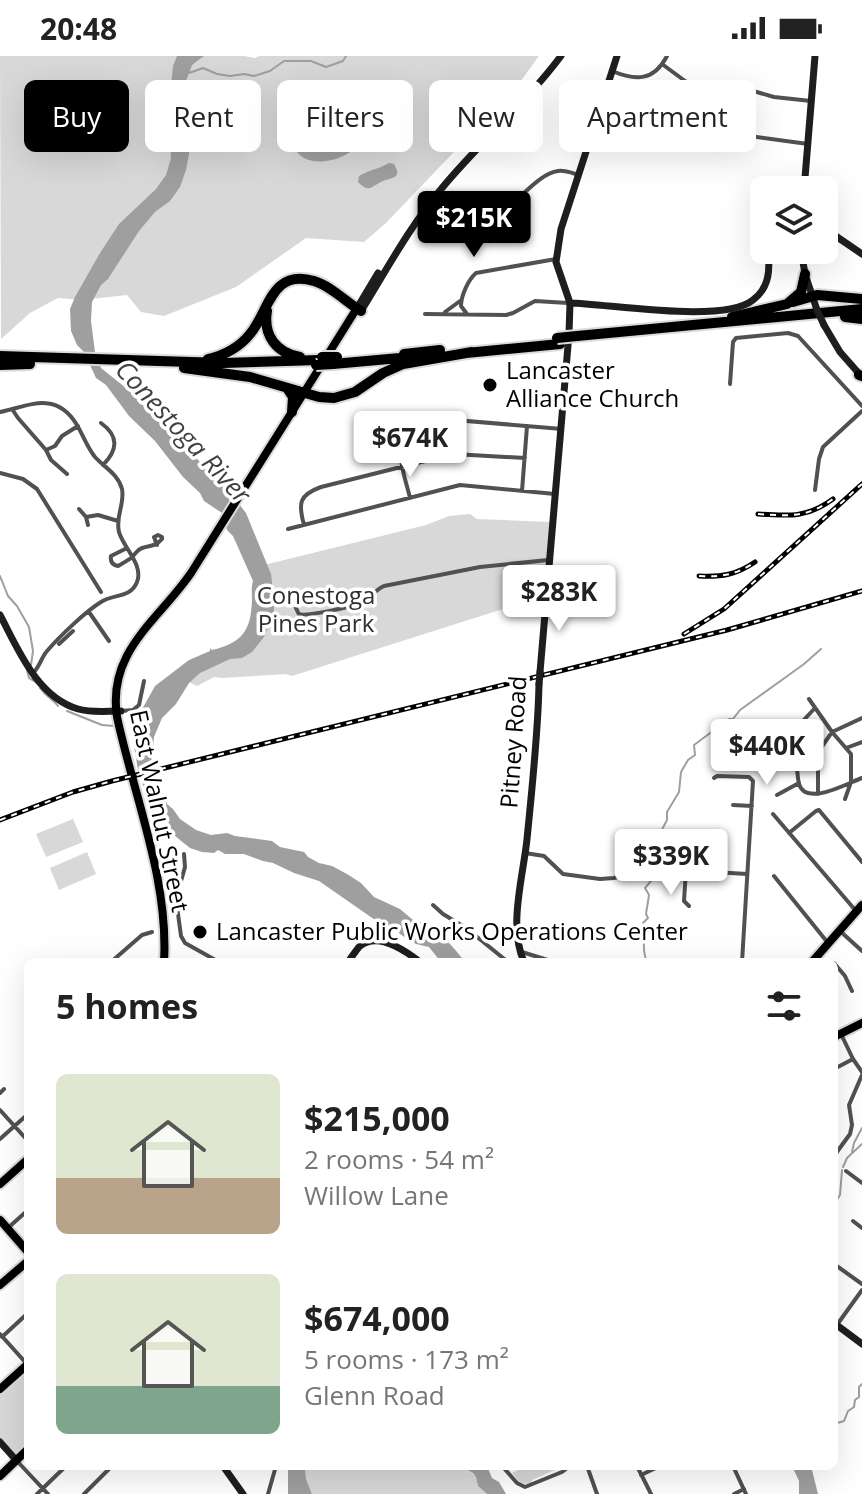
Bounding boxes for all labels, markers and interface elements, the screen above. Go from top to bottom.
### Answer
text: 20:48 [40,8,117,49]
chip: Buy [24,80,129,152]
chip: Rent [145,80,261,152]
chip: Filters [277,80,413,152]
chip: New [429,80,543,152]
chip: Apartment [559,80,756,152]
map controls [750,176,838,264]
button: layers [750,176,838,264]
pin: $215K [418,191,530,259]
text: $215K [436,199,512,235]
water label: Conestoga River [108,352,261,512]
place label: Lancaster Alliance Church [506,353,679,414]
marker: Lancaster Alliance Church [481,376,499,394]
pin: $674K [354,411,466,479]
text: $674K [372,419,448,455]
pin: $283K [503,565,615,633]
text: $283K [521,573,597,609]
park label: Conestoga Pines Park [257,578,375,639]
street label: Pitney Road [491,675,534,809]
street label: East Walnut Street [123,707,198,915]
pin: $440K [711,719,823,787]
text: $440K [729,727,805,763]
pin: $339K [615,829,727,897]
text: $339K [633,837,709,873]
place label: Lancaster Public Works Operations Center [216,914,688,947]
marker: Lancaster Public Works Operations Center [191,923,209,941]
text: 5 homes [56,983,198,1029]
icon: filters [762,984,806,1028]
text: $215,000 [304,1095,450,1141]
icon: home [120,1106,216,1202]
text: 2 rooms · 54 m² [304,1141,494,1177]
text: Willow Lane [304,1177,449,1213]
text: $674,000 [304,1295,450,1341]
icon: home [120,1306,216,1402]
text: 5 rooms · 173 m² [304,1341,509,1377]
text: Glenn Road [304,1377,445,1413]

